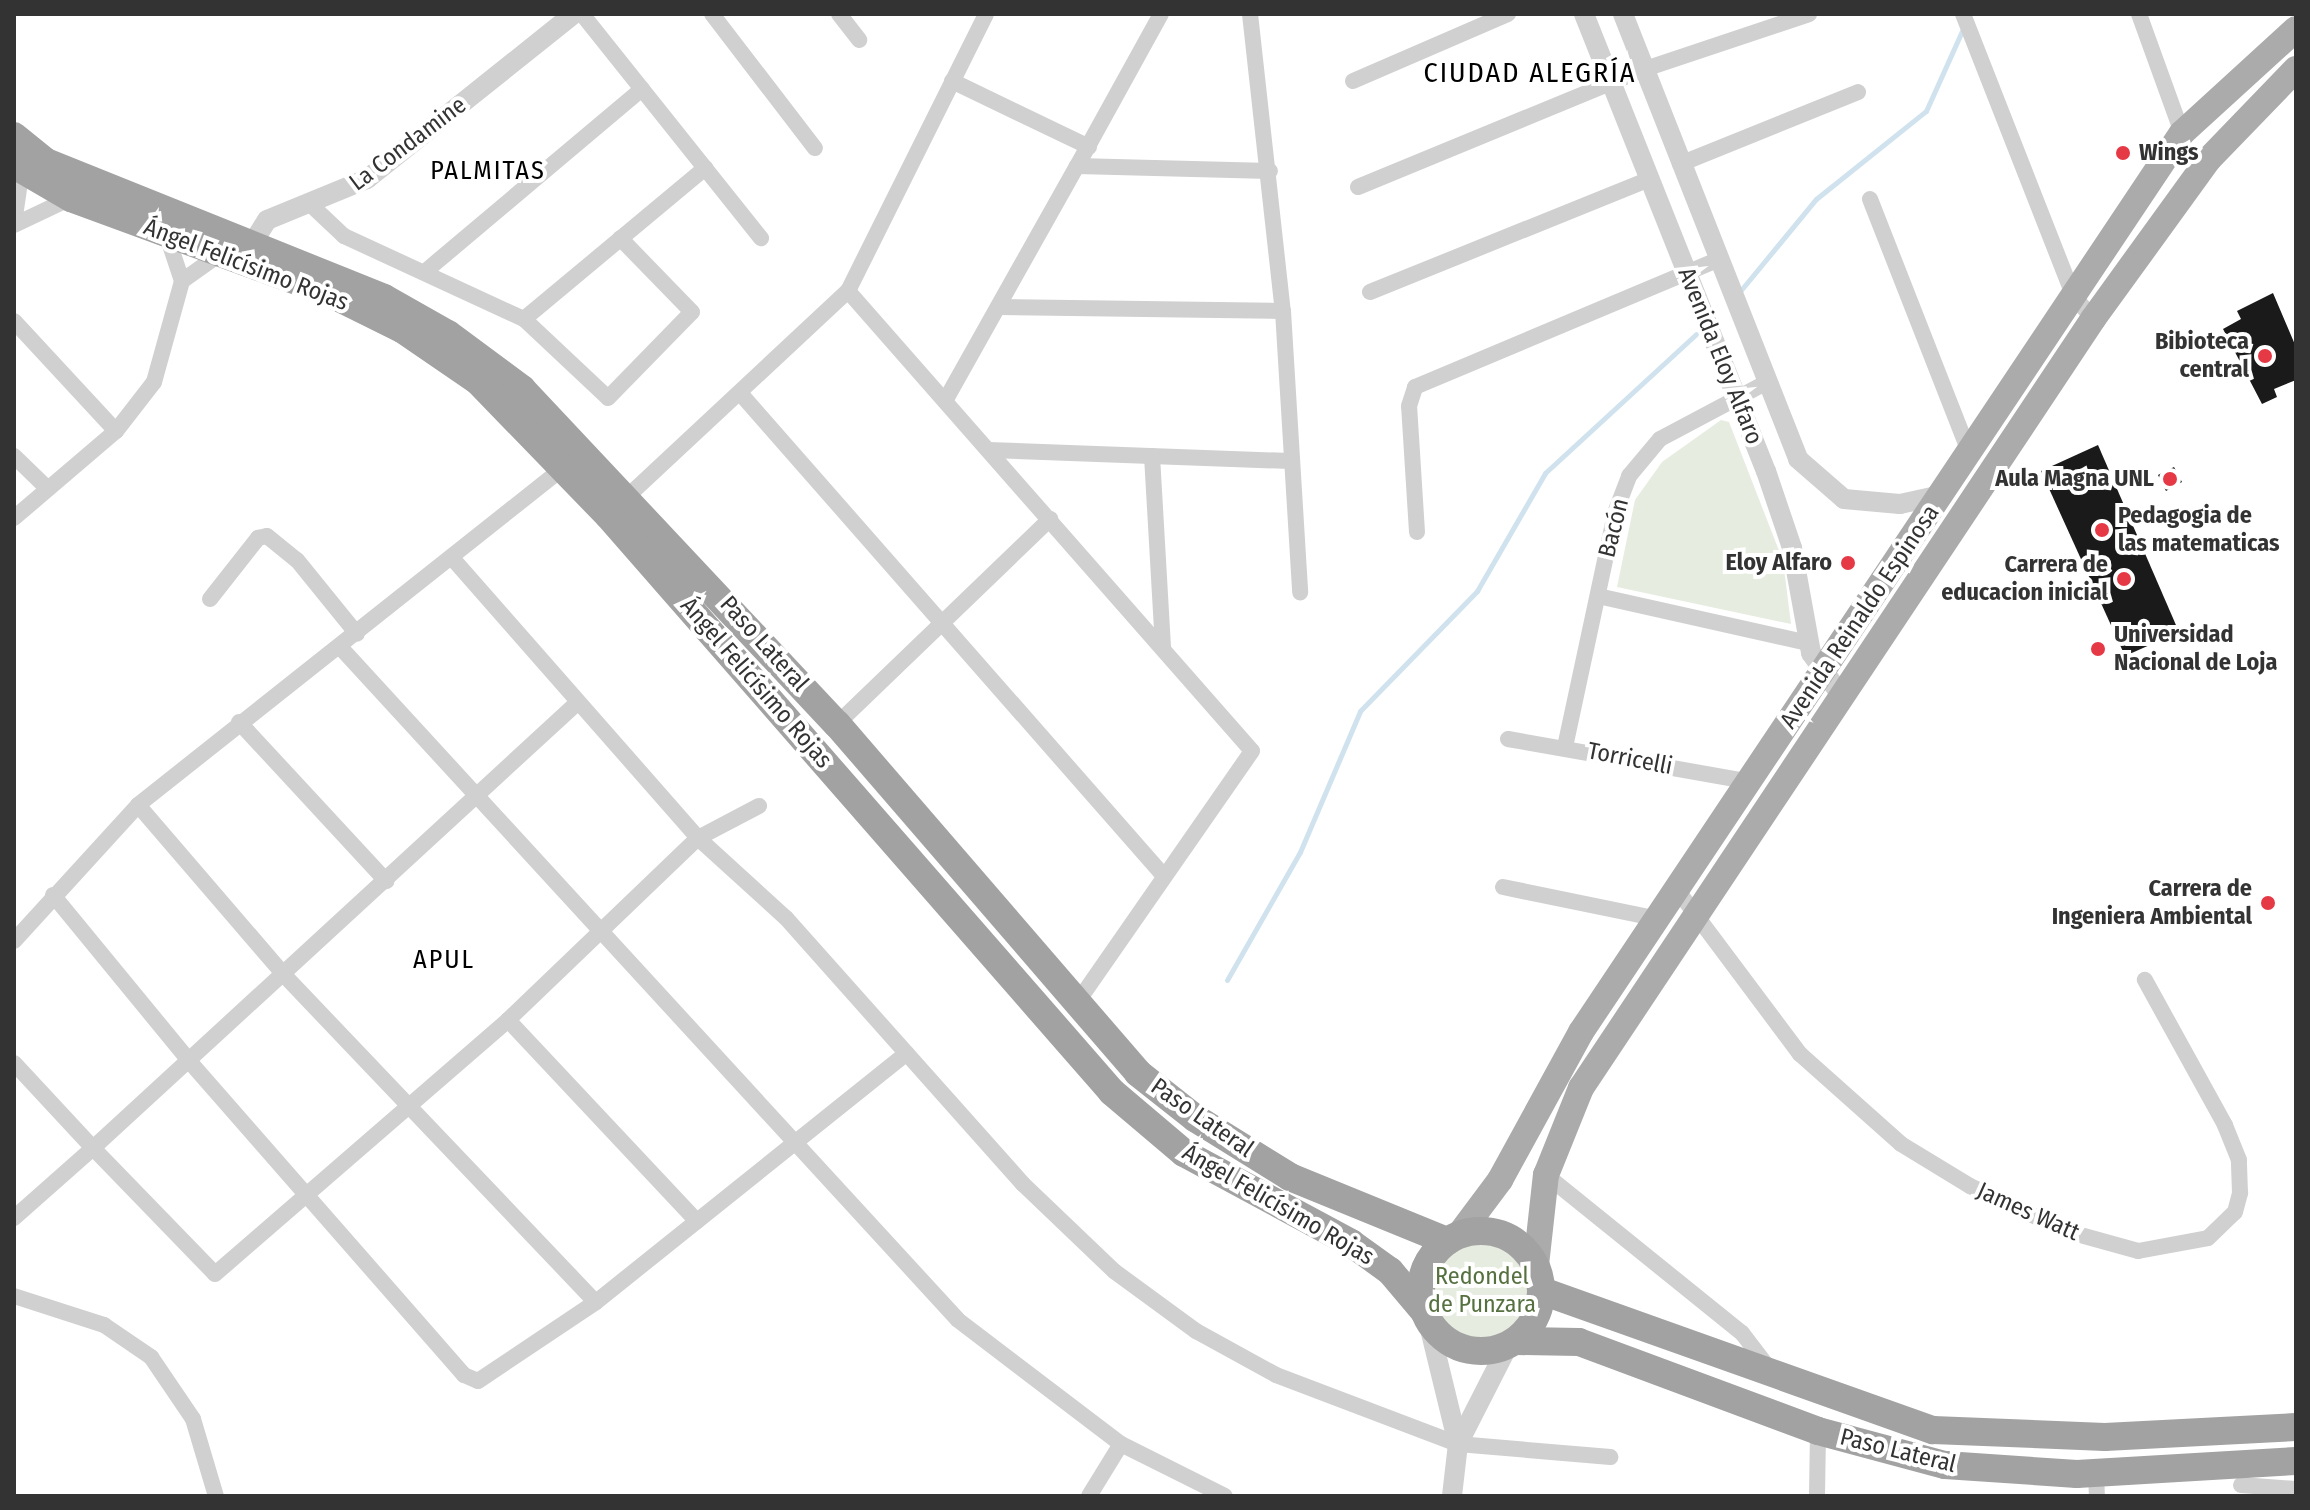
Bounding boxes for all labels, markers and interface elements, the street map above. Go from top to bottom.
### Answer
district label: CIUDAD ALEGRÍA [1424,56,1636,90]
street label: La Condamine [344,91,472,197]
place label: Wings [2139,139,2199,167]
marker: Wings [2114,144,2132,162]
district label: PALMITAS [430,155,546,187]
street label: Ángel Felicísimo Rojas [140,213,352,317]
street label: Avenida Eloy Alfaro [1671,263,1769,449]
place label: Bibioteca central [2155,328,2249,384]
marker: Bibioteca central [2256,347,2274,365]
place label: Aula Magna UNL [1995,465,2154,493]
marker: Aula Magna UNL [2161,470,2179,488]
street label: Bacón [1593,495,1635,561]
street label: Avenida Reinaldo Espinosa [1774,500,1946,734]
place label: Pedagogia de las matematicas [2118,502,2280,558]
marker: Pedagogia de las matematicas [2093,521,2111,539]
place label: Eloy Alfaro [1726,549,1832,577]
place label: Carrera de educacion inicial [1941,551,2108,607]
marker: Eloy Alfaro [1839,554,1857,572]
marker: Carrera de educacion inicial [2115,570,2133,588]
street label: Paso Lateral [714,590,814,698]
street label: Ángel Felicísimo Rojas [674,592,838,774]
place label: Universidad Nacional de Loja [2114,621,2277,677]
marker: Universidad Nacional de Loja [2089,640,2107,658]
street label: Torricelli [1585,737,1675,781]
place label: Carrera de Ingeniera Ambiental [2052,875,2252,931]
marker: Carrera de Ingeniera Ambiental [2259,894,2277,912]
district label: APUL [413,944,475,976]
street label: Paso Lateral [1145,1072,1259,1164]
street label: Ángel Felicísimo Rojas [1177,1138,1379,1272]
street label: James Watt [1972,1177,2084,1247]
park label: Redondel de Punzara [1428,1263,1536,1319]
street label: Paso Lateral [1837,1423,1959,1479]

